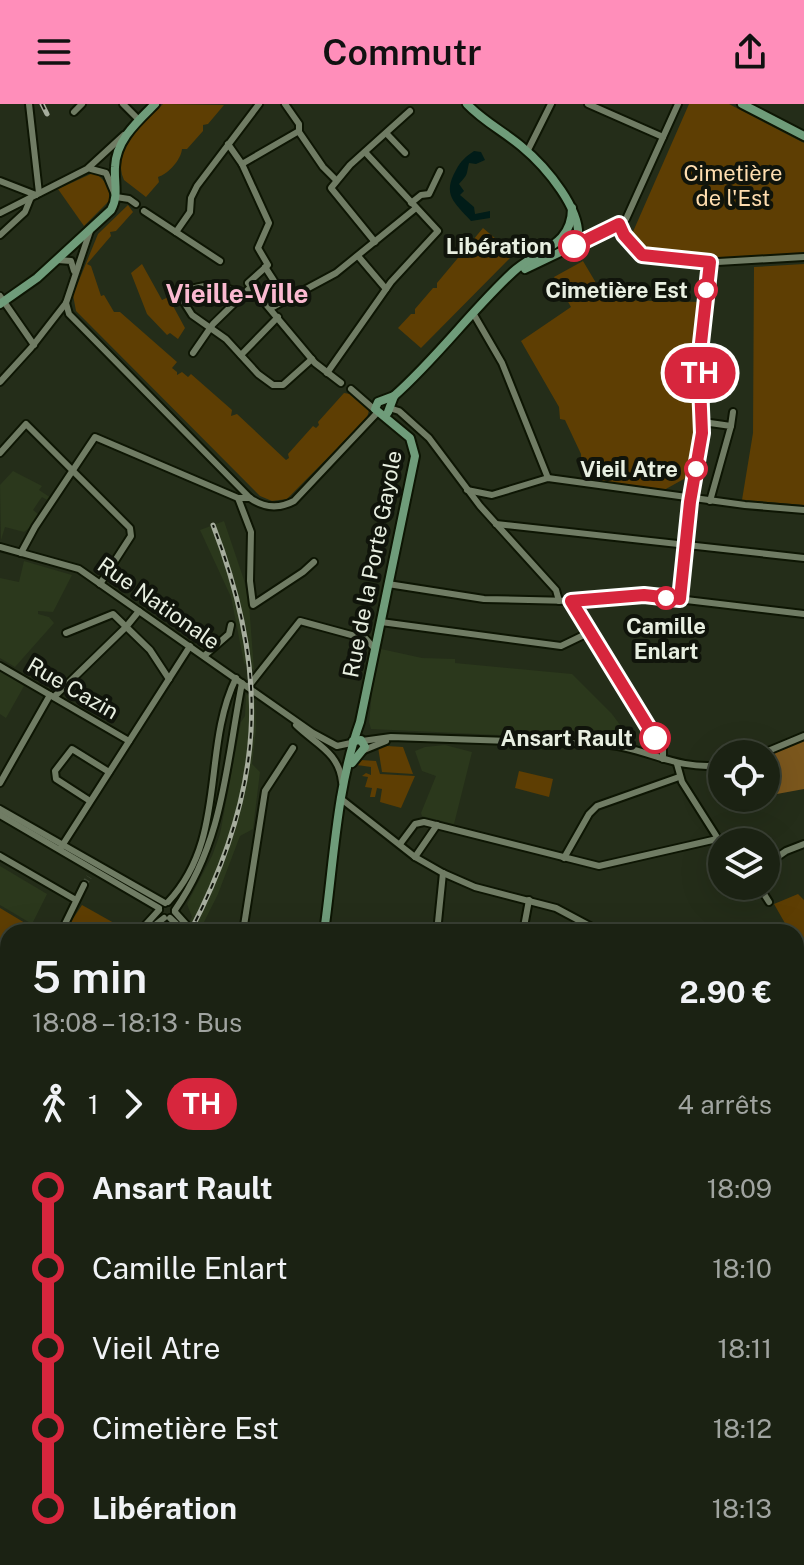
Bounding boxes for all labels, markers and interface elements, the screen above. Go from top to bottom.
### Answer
icon: menu [32,30,76,74]
icon: share [728,30,772,74]
text: Commutr [322,31,482,73]
park label: Cimetière de l'Est [683,160,783,211]
marker: Libération [559,231,589,261]
place label: Libération [446,233,552,259]
place label: Cimetière Est [545,277,688,303]
district label: Vieille-Ville [165,278,309,309]
marker: Cimetière Est [695,279,717,301]
line badge: TH [664,347,736,399]
text: TH [681,356,719,389]
street label: Rue de la Porte Gayole [337,448,407,680]
place label: Vieil Atre [580,456,678,482]
marker: Vieil Atre [685,458,707,480]
street label: Rue Nationale [93,551,225,655]
marker: Camille Enlart [655,587,677,609]
place label: Camille Enlart [626,613,706,664]
street label: Rue Cazin [23,651,123,725]
marker: Ansart Rault [640,723,670,753]
place label: Ansart Rault [501,725,633,751]
map controls [708,740,780,900]
button: locate [708,740,780,812]
button: layers [708,828,780,900]
text: 5 min [32,951,147,1003]
text: 2.90 € [680,974,772,1010]
text: 18:08 – 18:13 · Bus [32,1007,242,1038]
icon: walk [32,1082,76,1126]
icon: forward [111,1082,155,1126]
text: TH [183,1087,221,1120]
text: 1 [88,1089,99,1120]
text: 4 arrêts [677,1089,772,1120]
text: Ansart Rault [92,1170,273,1206]
text: 18:09 [707,1173,772,1204]
text: Camille Enlart [92,1250,288,1286]
text: 18:10 [712,1253,772,1284]
text: Vieil Atre [92,1330,220,1366]
text: 18:11 [718,1333,772,1364]
text: Cimetière Est [92,1410,279,1446]
text: 18:12 [713,1413,772,1444]
text: Libération [92,1490,237,1526]
text: 18:13 [712,1493,772,1524]

